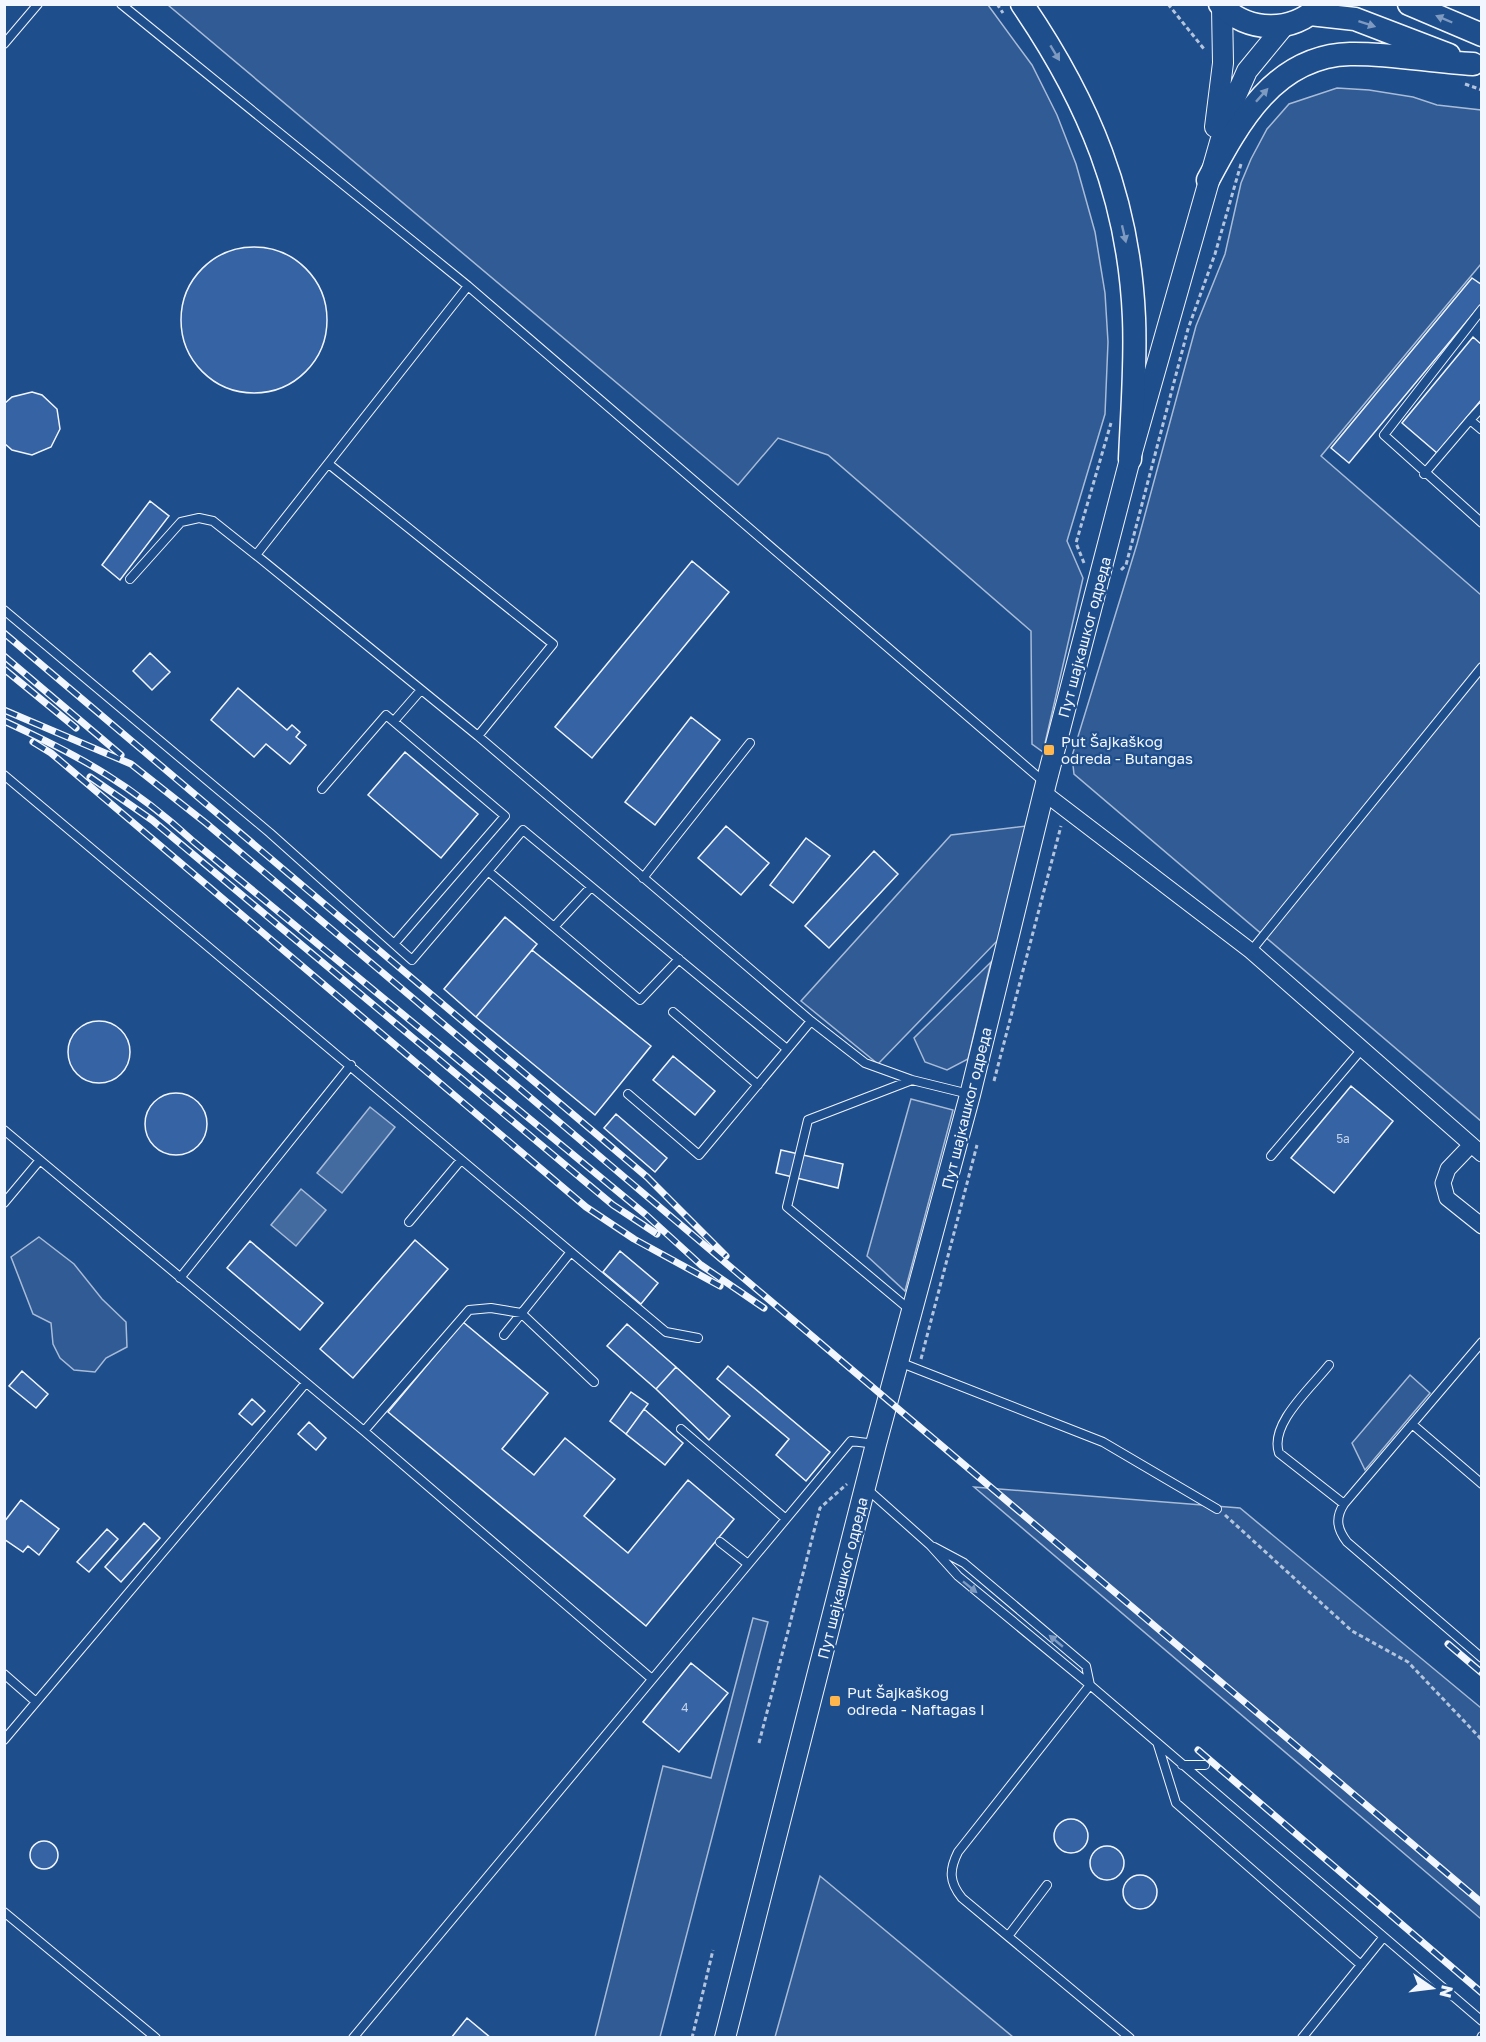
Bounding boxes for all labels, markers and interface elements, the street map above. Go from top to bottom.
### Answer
one-way arrow [1435,14,1453,23]
one-way arrow [1358,19,1376,29]
one-way arrow [1049,45,1060,61]
one-way arrow [1255,88,1268,103]
one-way arrow [1120,225,1129,244]
street label: Пут шајкашког одреда [1054,554,1114,720]
place label: Put Šajkaškog odreda - Butangas [1061,732,1193,767]
marker: Put Šajkaškog odreda - Butangas [1042,743,1056,757]
street label: Пут шајкашког одреда [937,1025,995,1191]
house number: 5a [1336,1131,1350,1146]
street label: Пут шајкашког одреда [813,1495,871,1661]
one-way arrow [963,1580,978,1593]
one-way arrow [1049,1635,1064,1648]
place label: Put Šajkaškog odreda - Naftagas I [847,1683,985,1718]
marker: Put Šajkaškog odreda - Naftagas I [828,1694,842,1708]
house number: 4 [681,1700,689,1715]
north arrow [1402,1958,1462,2018]
text: N [1435,1983,1458,2000]

